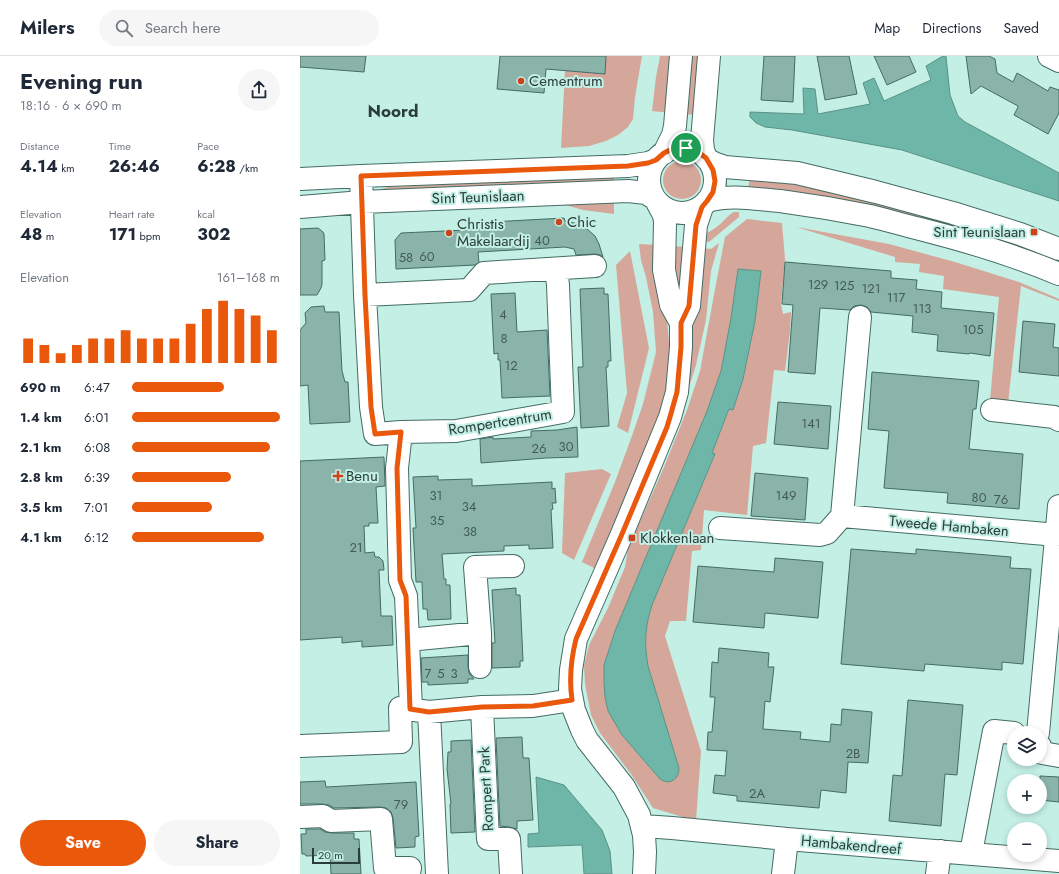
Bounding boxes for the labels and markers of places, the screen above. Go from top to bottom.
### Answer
place label: Cementrum [529,70,603,92]
marker: Cementrum [516,76,526,86]
pin [669,131,703,165]
place label: Chic [567,211,596,233]
place label: Christis Makelaardij [457,213,530,252]
marker: Chic [554,217,564,227]
place label: Sint Teunislaan [933,221,1026,243]
marker: Sint Teunislaan [1029,227,1039,237]
marker: Christis Makelaardij [444,228,454,238]
place label: Benu [346,465,378,487]
marker: Benu [333,471,343,481]
place label: Klokkenlaan [640,527,714,549]
marker: Klokkenlaan [627,533,637,543]

